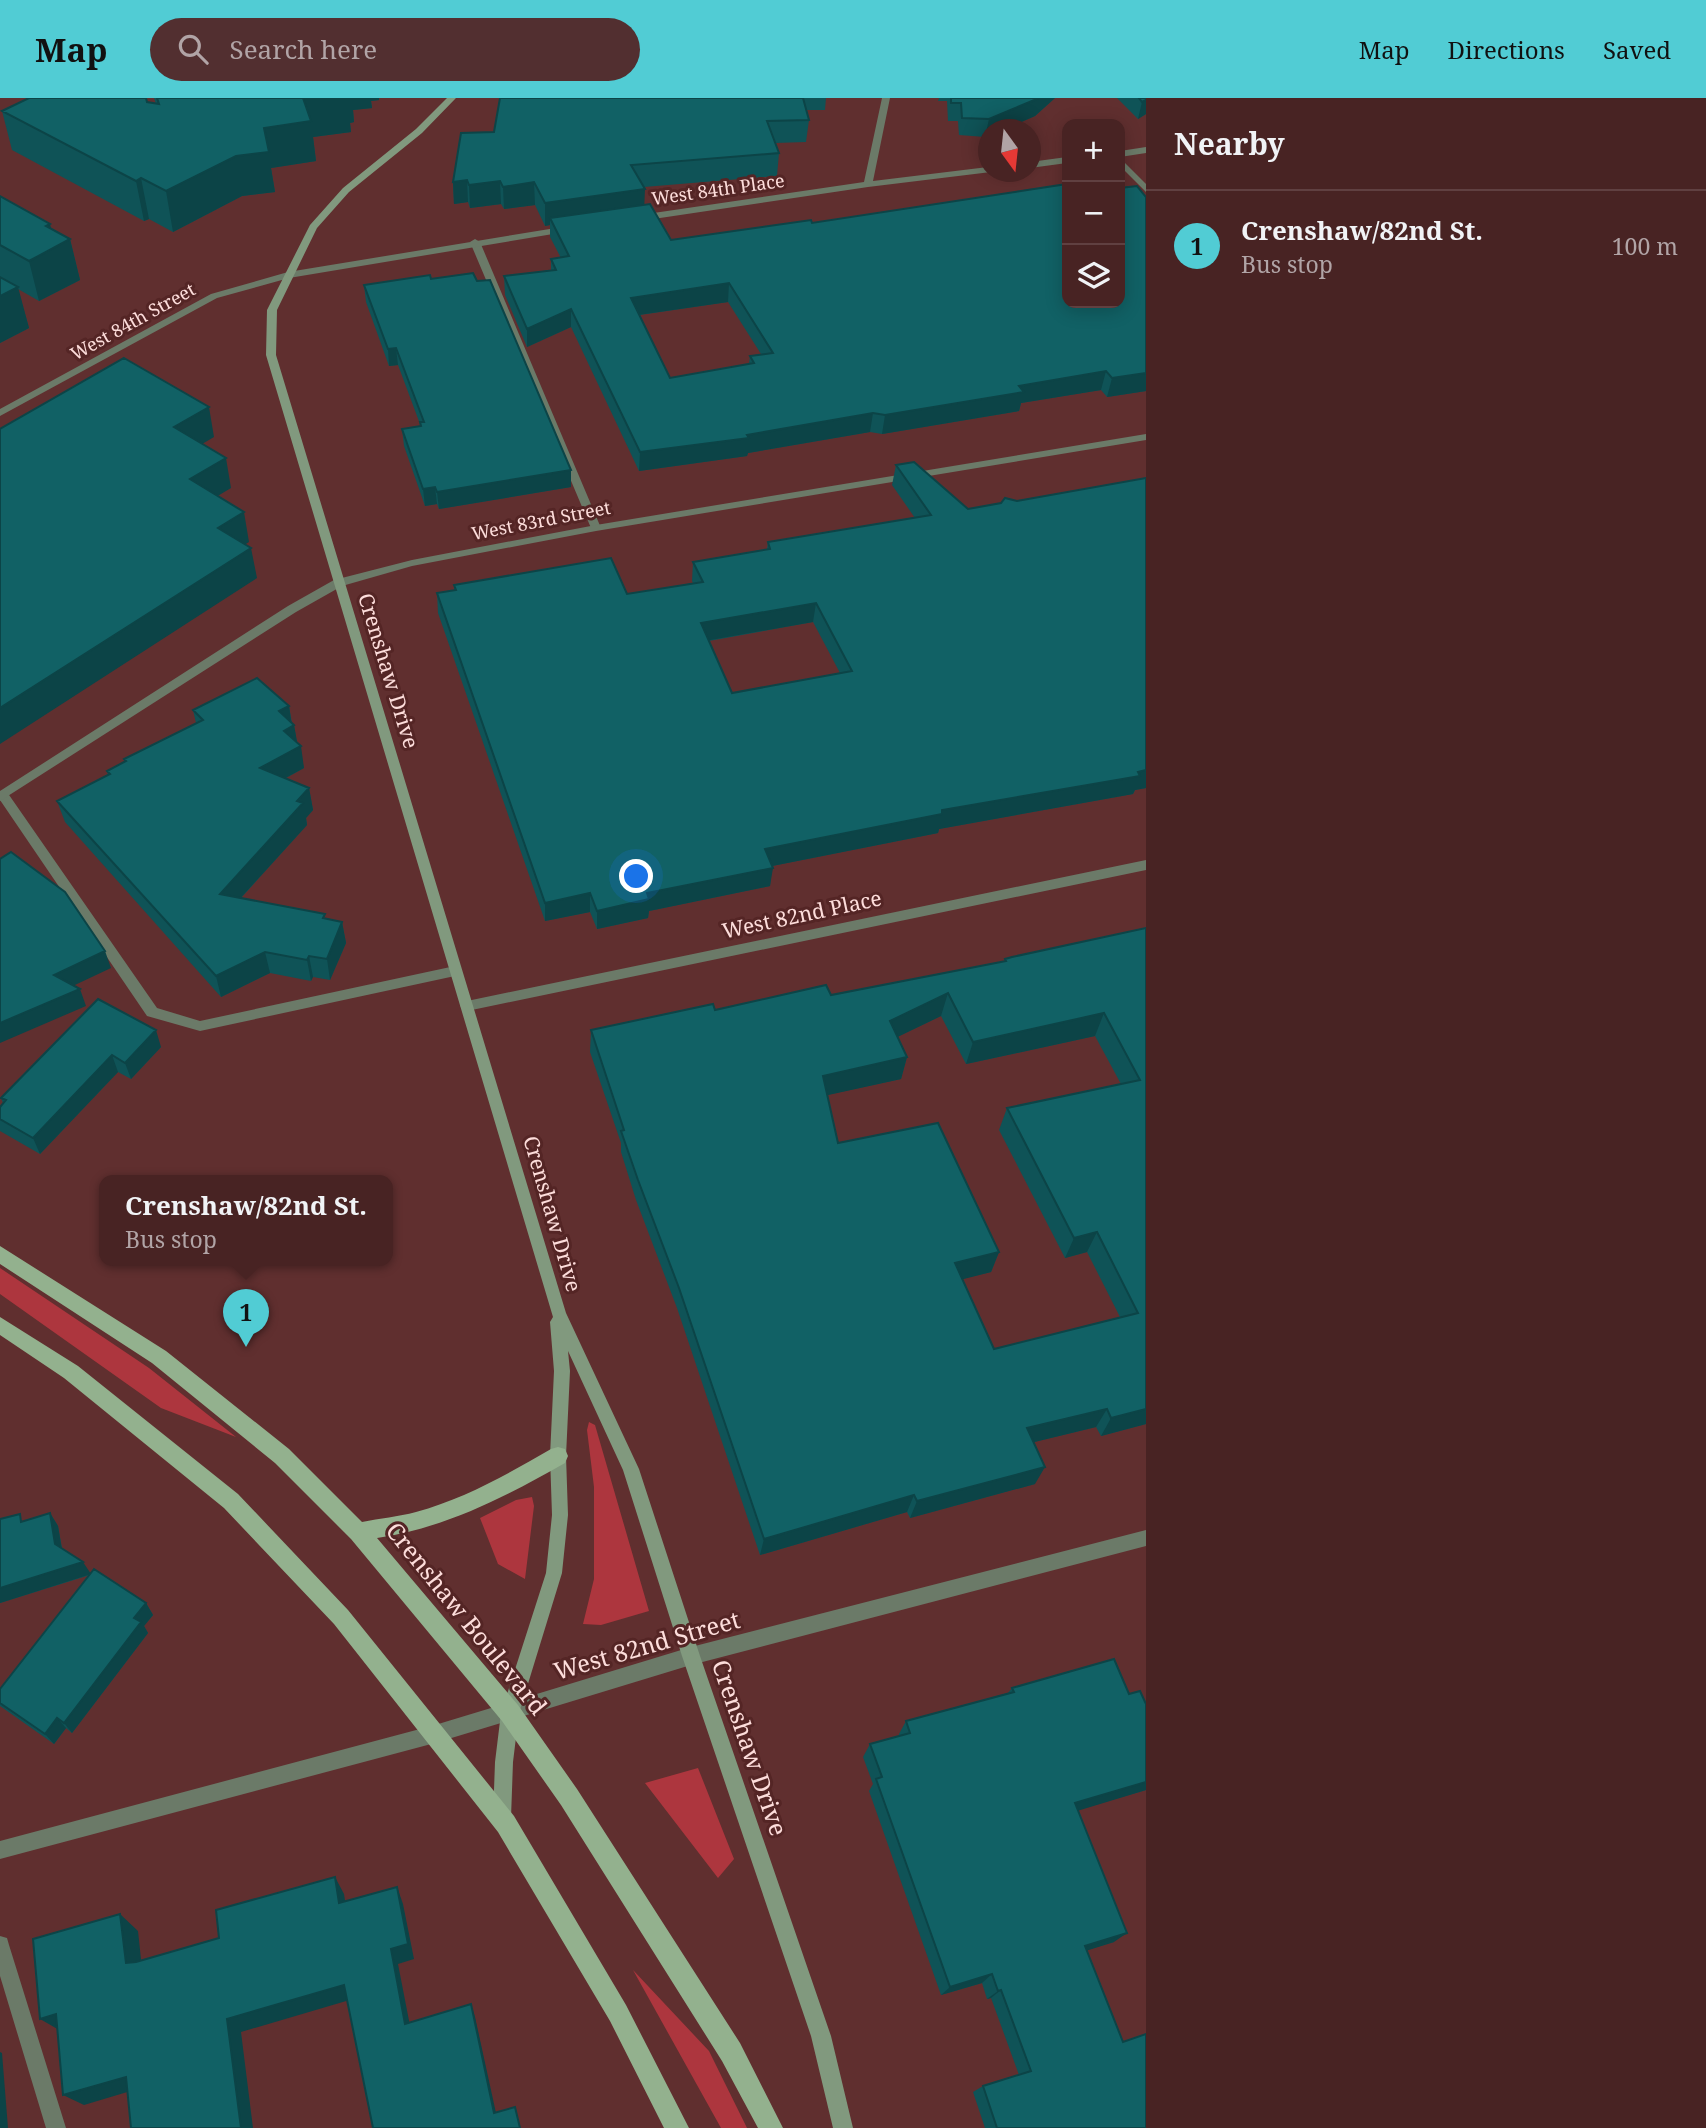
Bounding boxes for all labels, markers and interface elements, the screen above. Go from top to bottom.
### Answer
search box [150,18,640,81]
text: Map [35,27,108,72]
icon: search [174,30,212,68]
text: Search here [230,31,377,67]
text: Map [1359,33,1410,66]
text: Directions [1448,33,1565,66]
text: Saved [1603,33,1671,66]
north arrow [978,119,1041,182]
map controls [1062,119,1125,308]
button: + [1062,119,1125,182]
text: Nearby [1174,123,1285,164]
street label: West 84th Place [650,168,786,210]
button: − [1062,182,1125,245]
text: Crenshaw/82nd St. [1241,212,1483,248]
text: 1 [1191,230,1204,262]
text: 100 m [1612,230,1678,262]
button: layers [1062,245,1125,308]
text: Bus stop [1241,248,1333,280]
street label: West 84th Street [66,277,199,365]
street label: West 83rd Street [469,495,612,545]
street label: Crenshaw Drive [352,590,426,752]
your location [619,859,653,893]
street label: West 82nd Place [720,883,884,945]
street label: Crenshaw Drive [517,1132,589,1295]
popup [99,1175,393,1266]
text: Crenshaw/82nd St. [125,1187,367,1223]
text: Bus stop [125,1223,217,1255]
pin: 1 [223,1289,269,1347]
street label: Crenshaw Boulevard [379,1515,555,1722]
street label: West 82nd Street [550,1602,744,1687]
street label: Crenshaw Drive [705,1655,796,1840]

